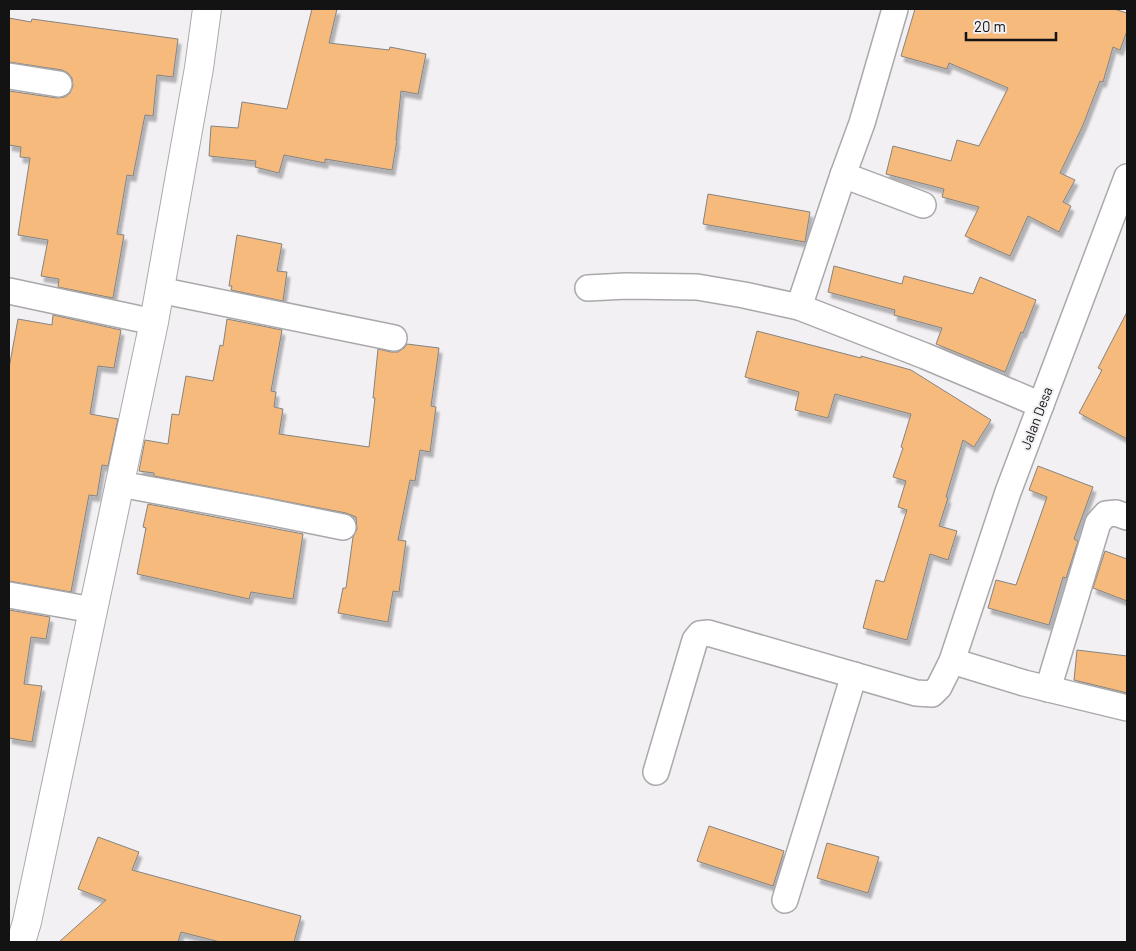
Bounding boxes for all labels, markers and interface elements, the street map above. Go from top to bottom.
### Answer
scale bar [966,10,1056,42]
text: 20 m [974,17,1006,35]
street label: Jalan Desa [1016,384,1056,452]

